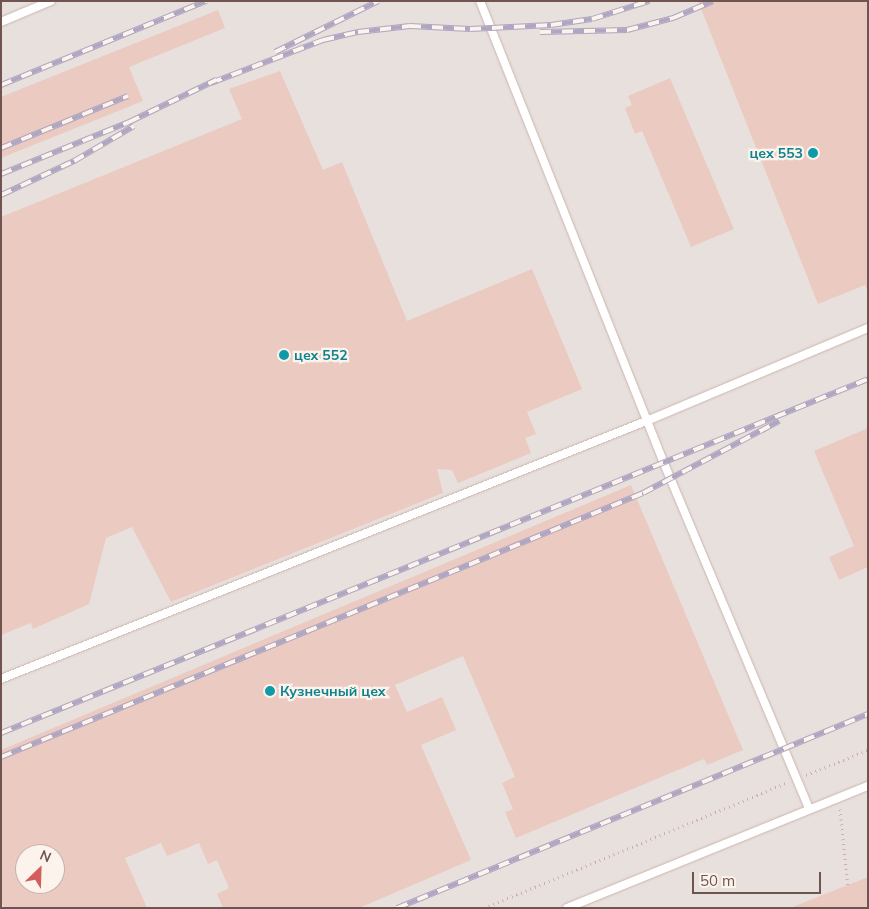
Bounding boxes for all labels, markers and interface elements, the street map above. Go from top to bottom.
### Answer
place label: цех 553 [749,145,803,161]
marker: цех 553 [807,147,819,159]
place label: цех 552 [294,347,348,363]
marker: цех 552 [278,349,290,361]
place label: Кузнечный цех [280,683,386,699]
marker: Кузнечный цех [264,685,276,697]
north arrow [15,844,65,894]
text: N [37,846,54,867]
scale bar [694,862,823,894]
text: 50 m [700,871,735,890]

